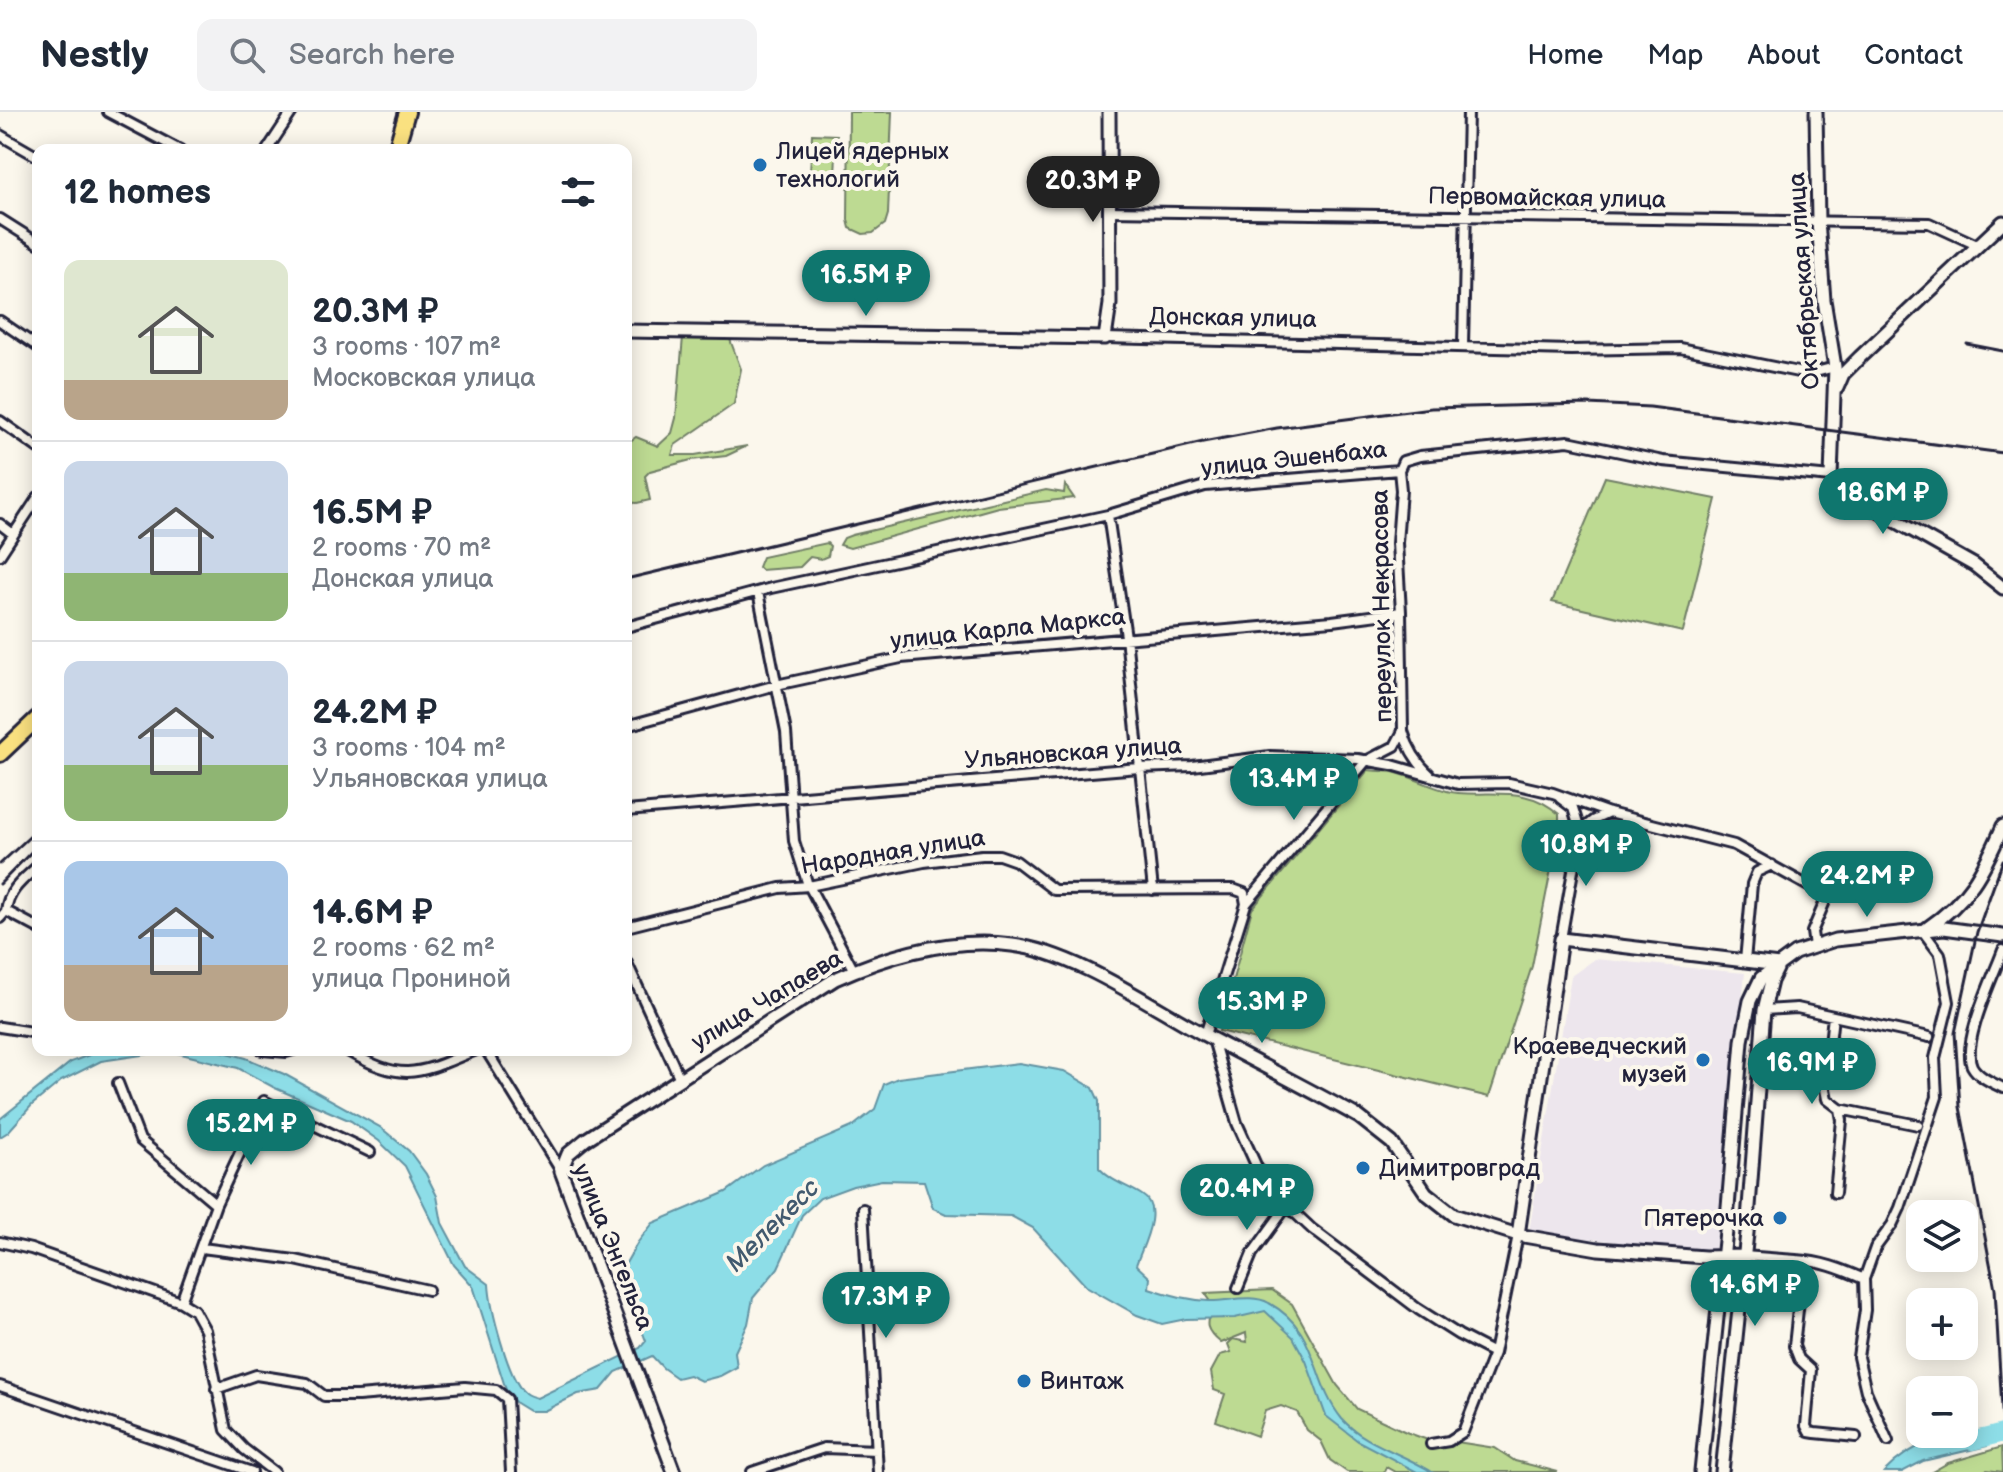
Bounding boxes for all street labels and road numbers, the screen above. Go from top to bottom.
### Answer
street label: Октябрьская улица [1782,171,1826,391]
street label: Первомайская улица [1428,181,1666,215]
street label: Донская улица [1149,302,1317,334]
street label: улица Эшенбаха [1200,435,1388,483]
street label: переулок Некрасова [1365,489,1399,723]
street label: улица Карла Маркса [889,602,1127,656]
street label: Ульяновская улица [963,731,1183,775]
street label: Народная улица [799,823,987,881]
street label: улица Чапаева [686,943,848,1057]
street label: улица Энгельса [566,1160,660,1334]

